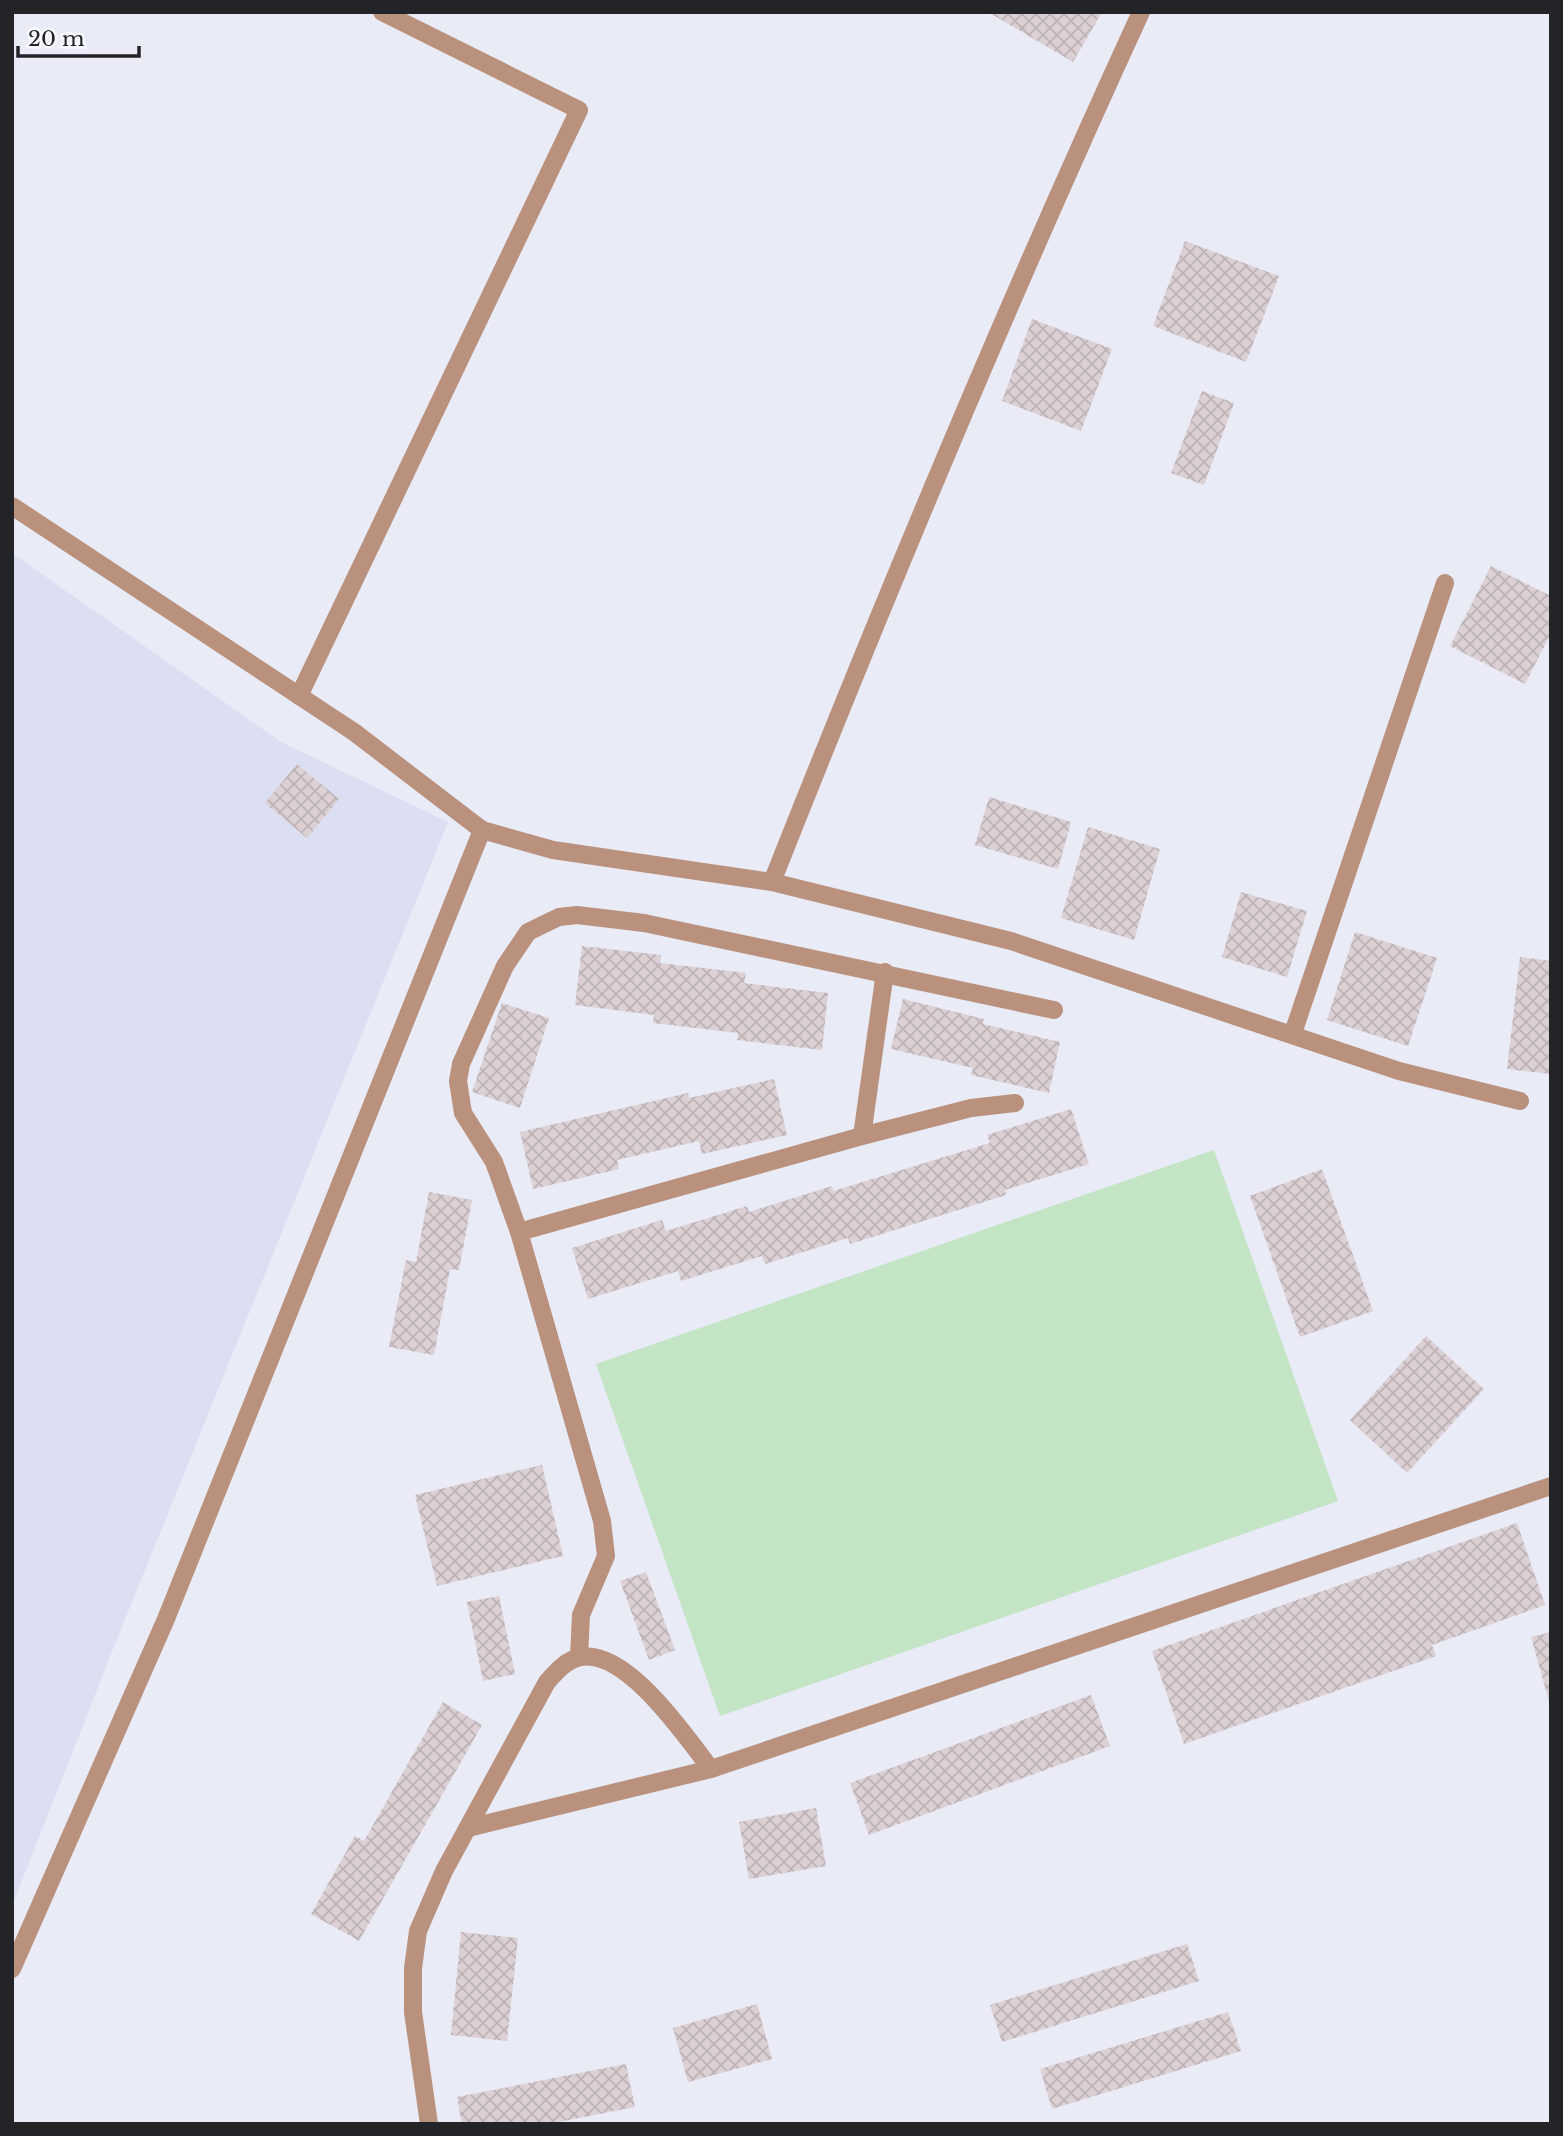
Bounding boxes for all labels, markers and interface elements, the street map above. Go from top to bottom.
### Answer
scale bar [18,14,138,58]
text: 20 m [28,26,85,52]

